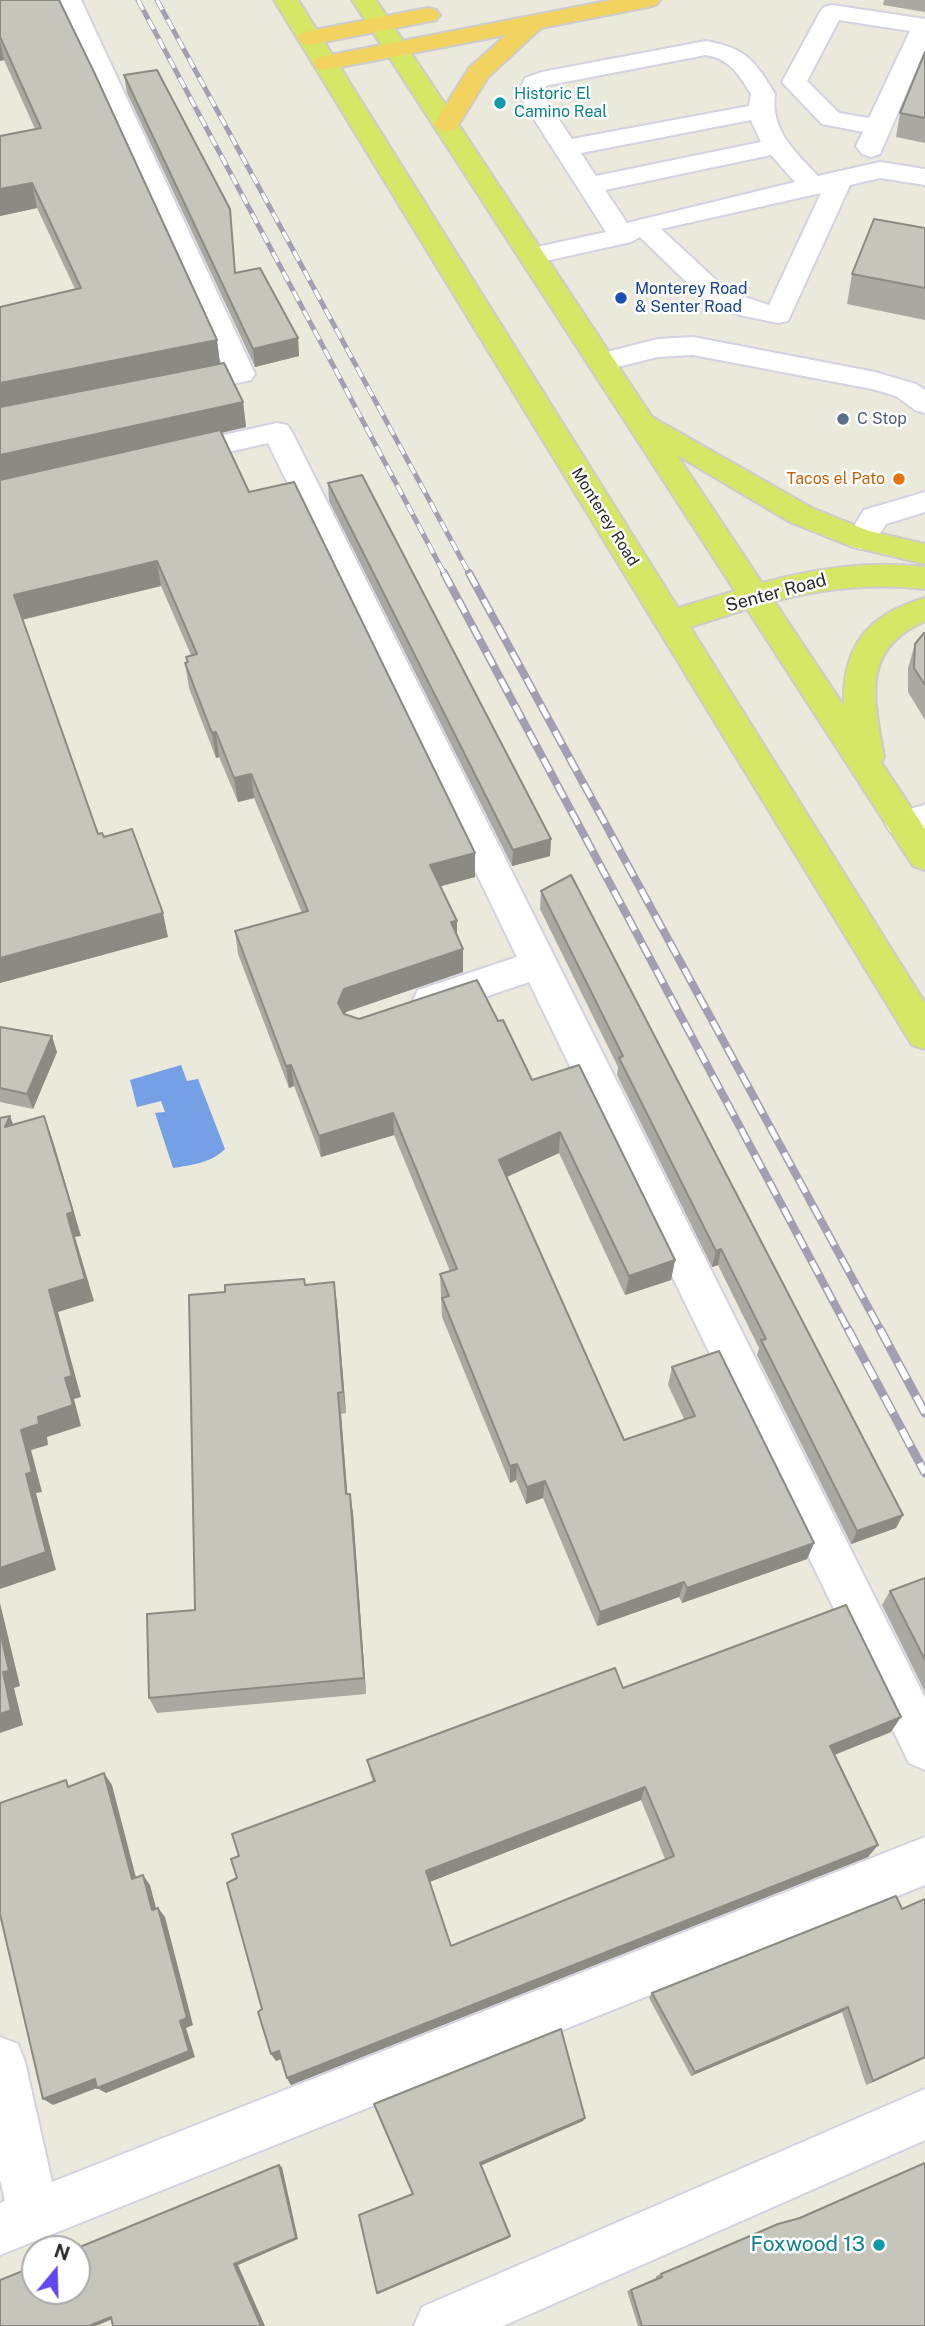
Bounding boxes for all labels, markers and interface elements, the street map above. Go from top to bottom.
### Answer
place label: Historic El Camino Real [514,84,607,122]
marker: Historic El Camino Real [492,95,508,111]
place label: Monterey Road & Senter Road [635,279,747,317]
marker: Monterey Road & Senter Road [613,290,629,306]
place label: C Stop [857,409,907,429]
marker: C Stop [835,411,851,427]
street label: Monterey Road [567,464,643,570]
place label: Tacos el Pato [787,469,885,489]
marker: Tacos el Pato [891,471,907,487]
street label: Senter Road [723,569,829,617]
place label: Foxwood 13 [751,2232,865,2258]
north arrow [21,2235,91,2305]
marker: Foxwood 13 [871,2237,887,2253]
text: N [52,2239,73,2265]

